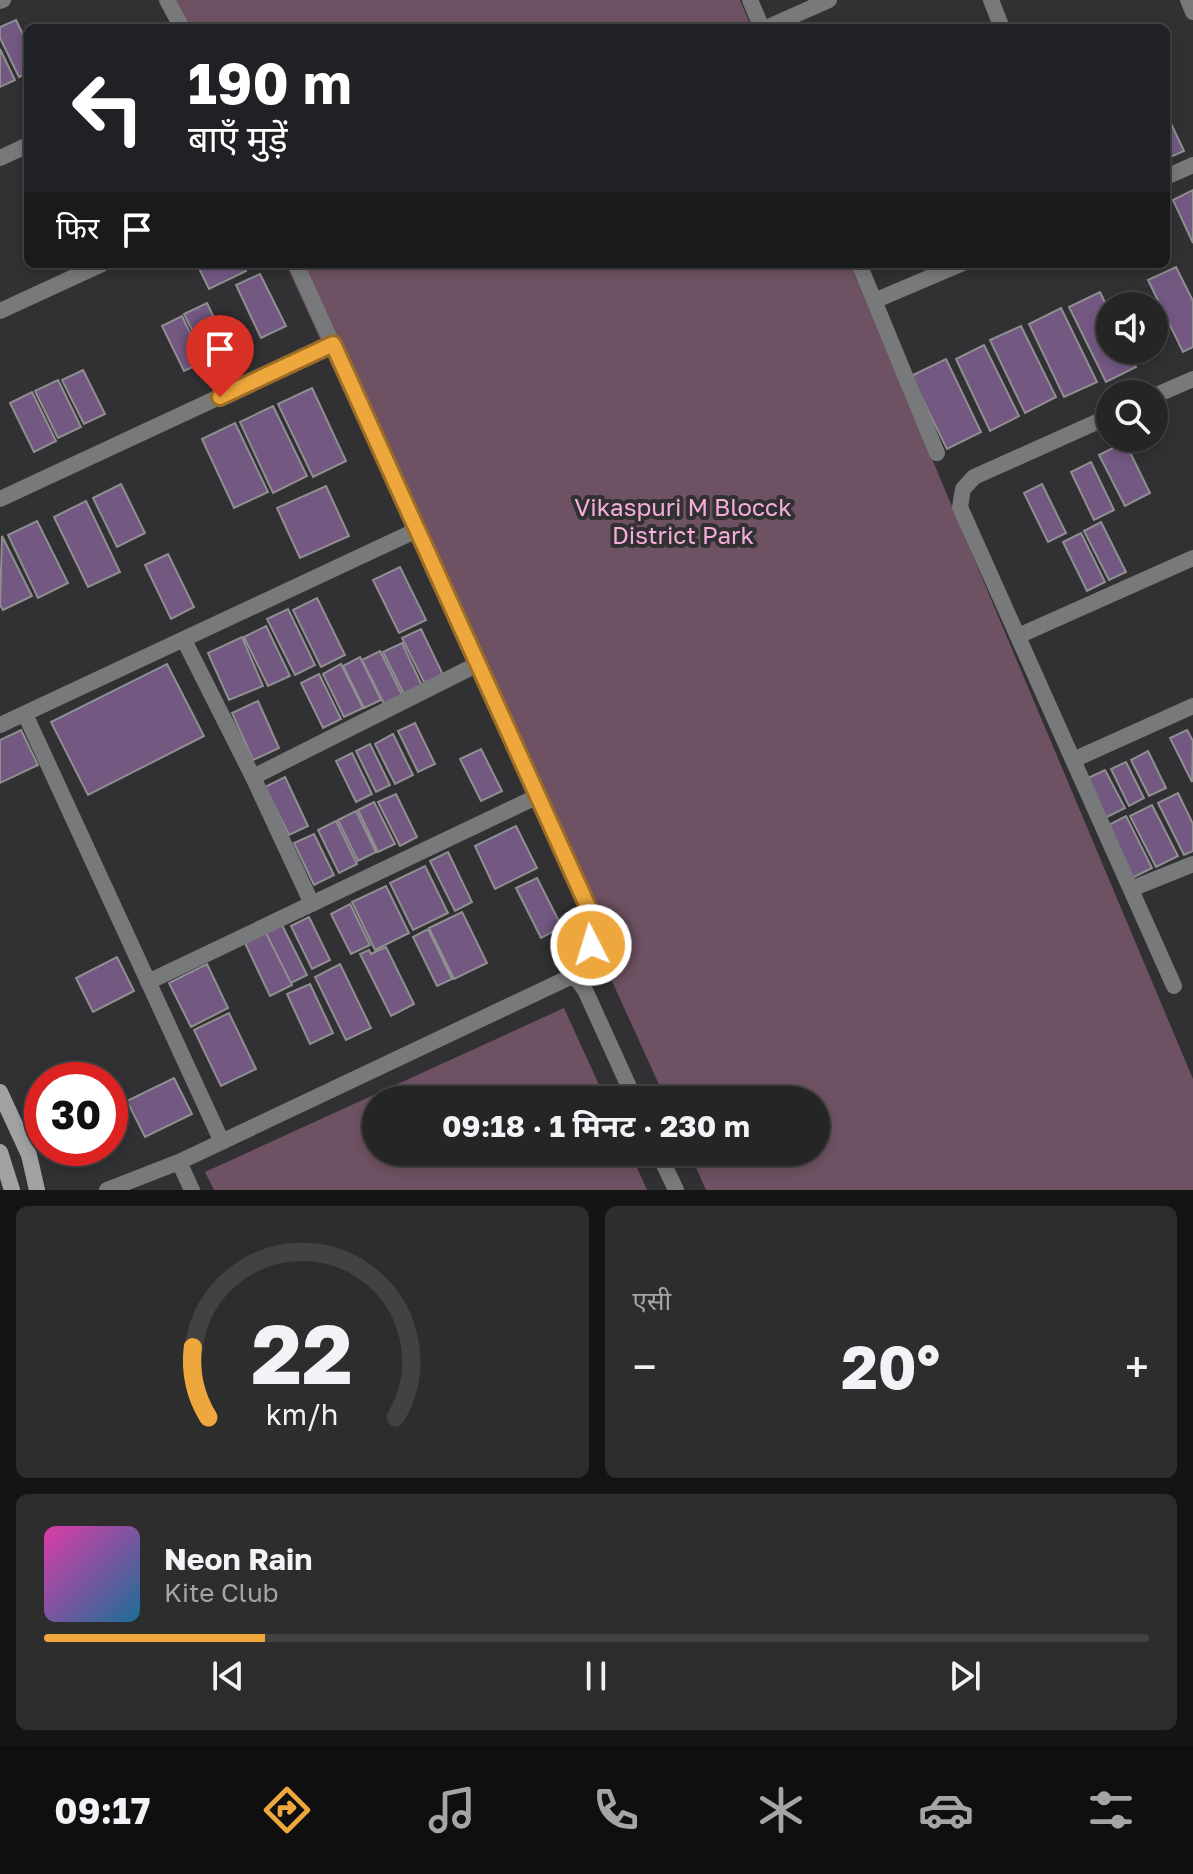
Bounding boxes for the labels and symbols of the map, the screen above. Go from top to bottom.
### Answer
pin [186,315,254,397]
park label: Vikaspuri M Blocck District Park [574,492,792,549]
position arrow [549,903,633,987]
speed limit sign: 30 [24,1062,128,1166]

